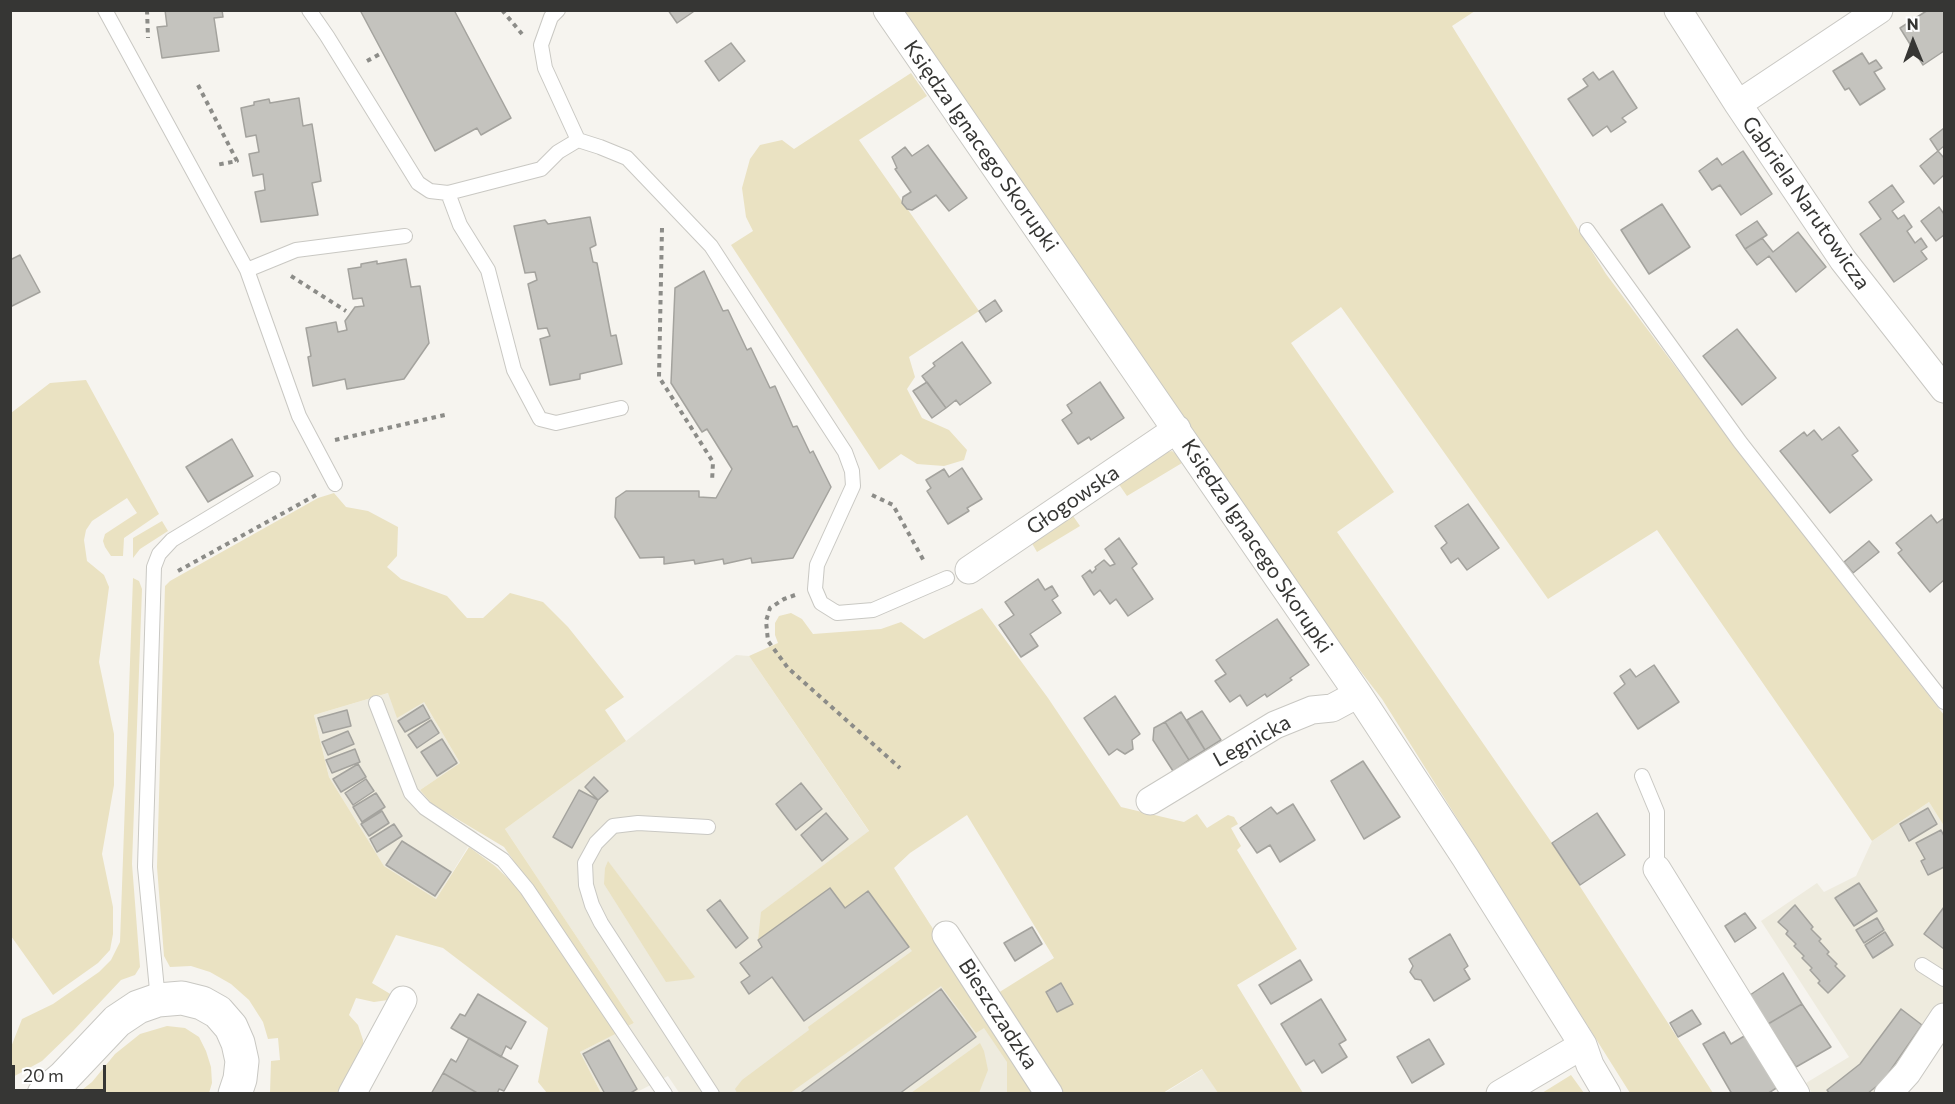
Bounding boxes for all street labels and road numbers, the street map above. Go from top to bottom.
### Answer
street label: Księdza Ignacego Skorupki [898,35,1064,257]
street label: Gabriela Narutowicza [1737,112,1875,294]
street label: Księdza Ignacego Skorupki [1176,434,1338,658]
street label: Głogowska [1022,460,1124,540]
street label: Legnicka [1209,709,1295,773]
street label: Bieszczadzka [953,954,1043,1074]

